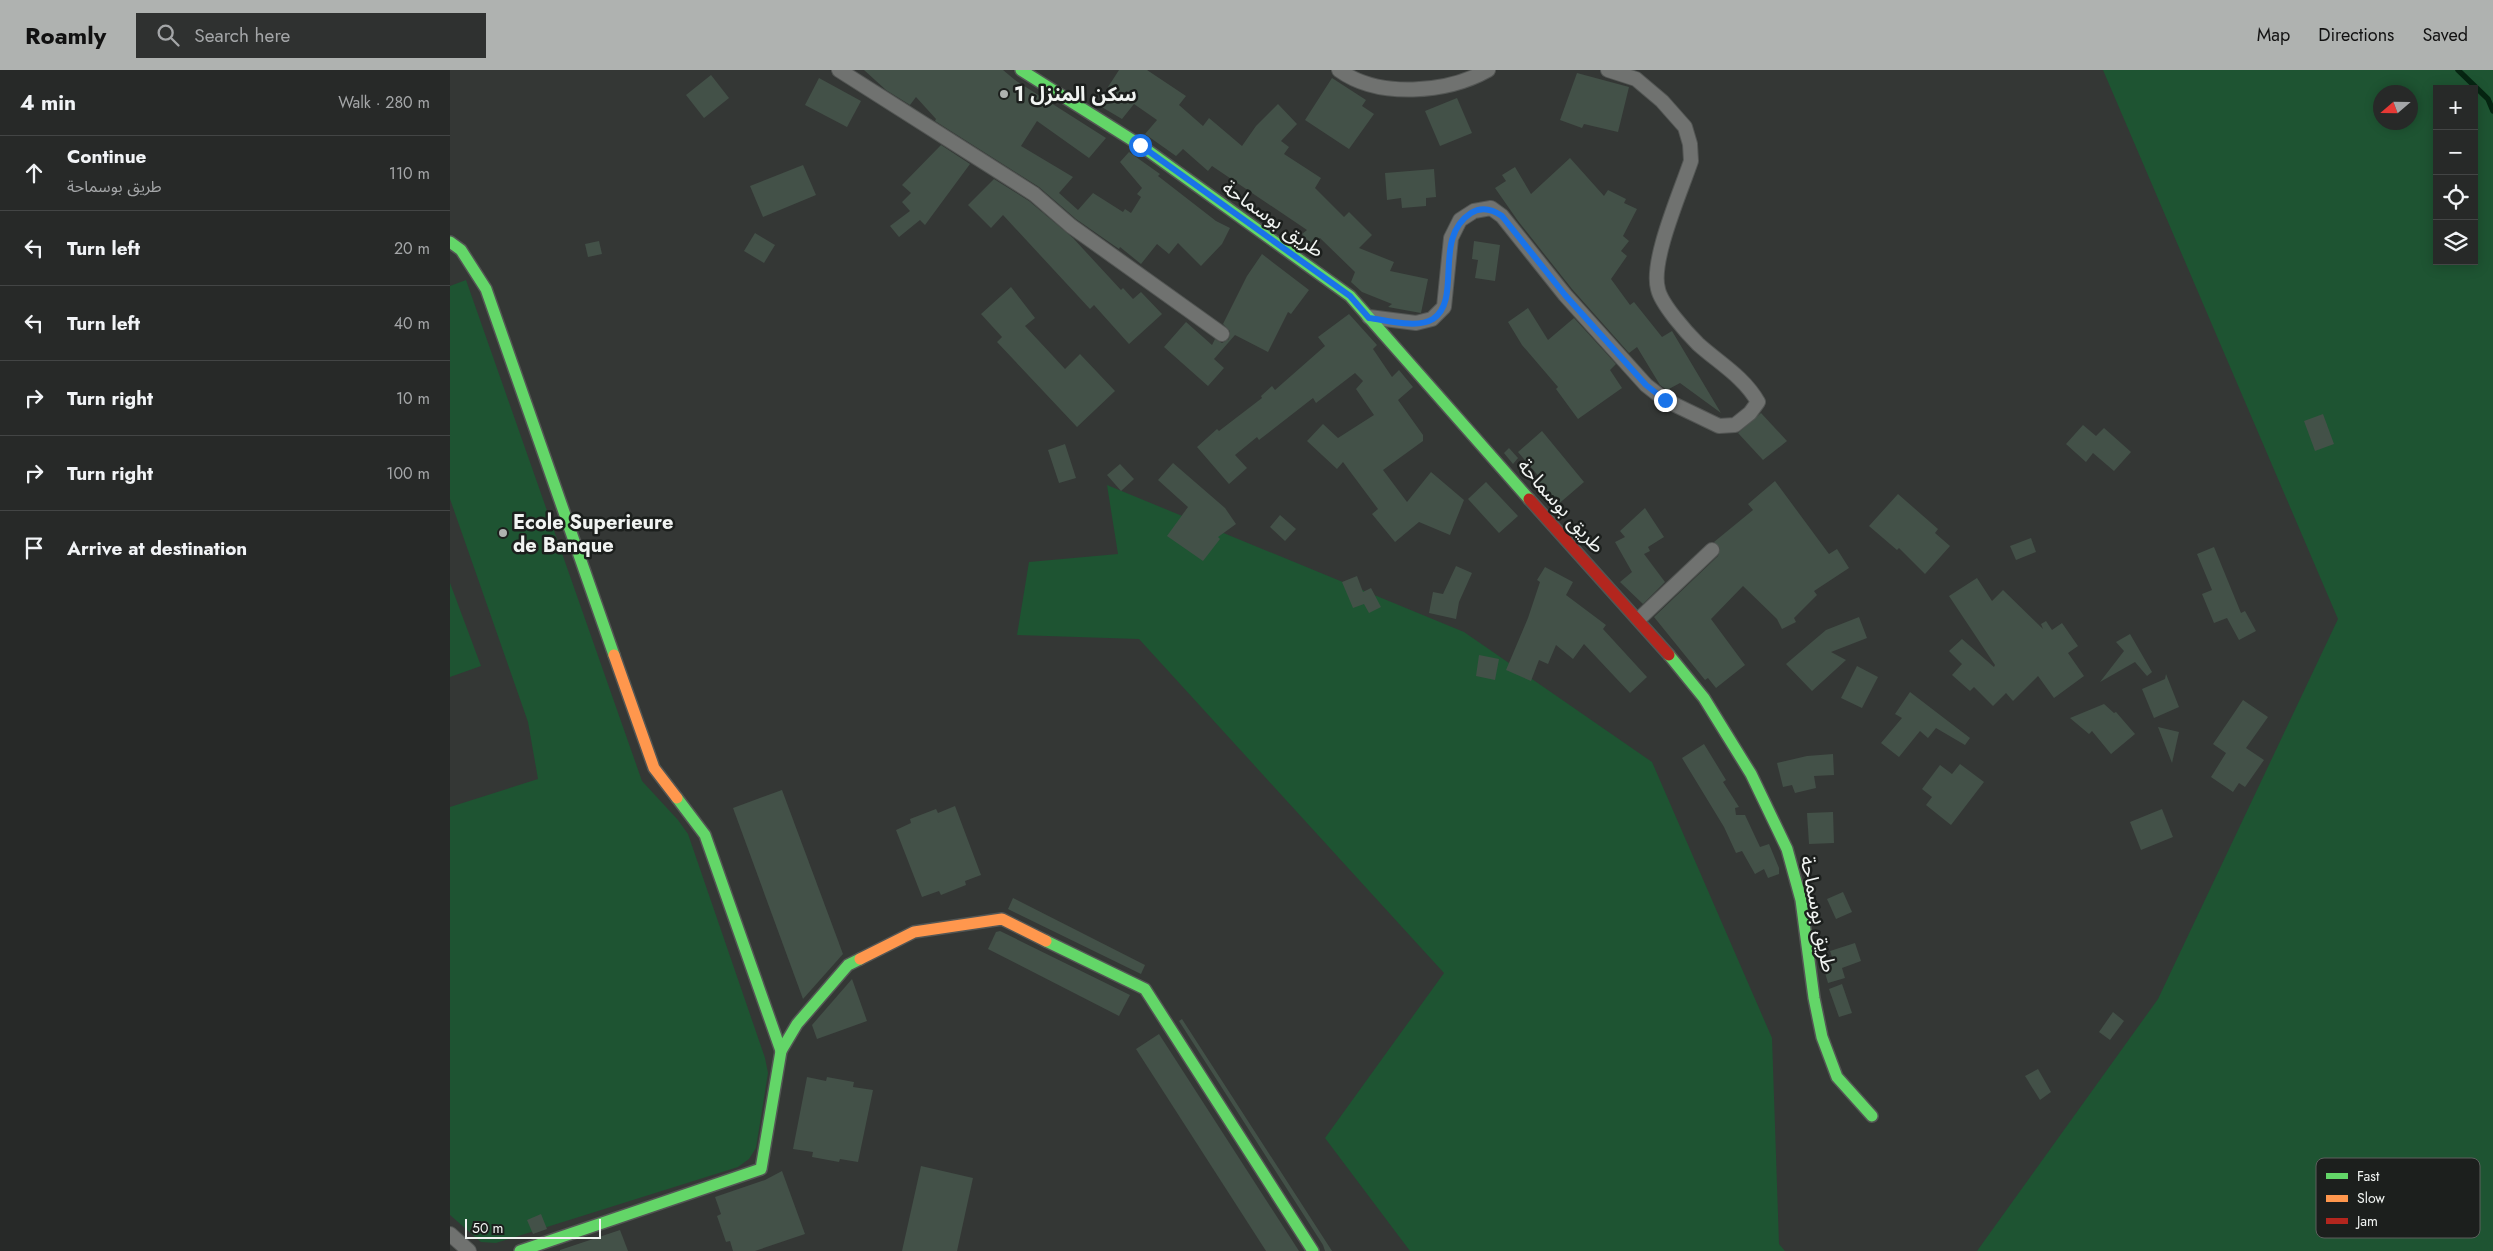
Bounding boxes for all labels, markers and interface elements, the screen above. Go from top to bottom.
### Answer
search box [136,13,486,58]
text: Roamly [25,18,106,53]
icon: search [154,21,182,49]
text: Search here [194,22,290,49]
text: Map [2257,22,2290,48]
text: Directions [2318,22,2394,48]
text: Saved [2422,22,2468,48]
place label: سكن المنزل 1 [1014,80,1137,109]
north arrow [2373,85,2418,130]
map controls [2433,85,2478,265]
button: + [2433,85,2478,130]
text: 4 min [20,88,76,118]
marker: سكن المنزل 1 [998,88,1010,100]
text: Walk · 280 m [338,91,430,114]
button: − [2433,130,2478,175]
route start [1129,134,1152,157]
text: Continue [67,143,146,170]
icon: ahead [20,159,48,187]
text: 110 m [389,162,430,185]
street label: طريق بوسماحة [1216,173,1330,265]
text: طريق بوسماحة [67,175,162,198]
button: locate [2433,175,2478,220]
button: layers [2433,220,2478,265]
icon: left [20,234,48,262]
text: Turn left [67,235,140,262]
text: 20 m [394,237,430,260]
icon: left [20,309,48,337]
text: Turn left [67,310,140,337]
text: 40 m [394,312,430,335]
icon: right [20,384,48,412]
text: Turn right [67,385,153,412]
text: 10 m [396,387,430,410]
route end [1654,389,1677,412]
street label: طريق بوسماحة [1511,452,1611,560]
icon: right [20,459,48,487]
text: Turn right [67,460,153,487]
text: 100 m [386,462,430,485]
place label: Ecole Superieure de Banque [513,508,673,560]
marker: Ecole Superieure de Banque [497,527,509,539]
icon: arrive [20,534,48,562]
text: Arrive at destination [67,535,247,562]
street label: طريق بوسماحة [1792,853,1844,975]
legend [2316,1158,2480,1238]
text: Fast [2357,1166,2380,1186]
text: Slow [2357,1188,2385,1208]
text: Jam [2355,1211,2378,1231]
scale bar [465,1216,601,1239]
text: 50 m [472,1218,503,1238]

